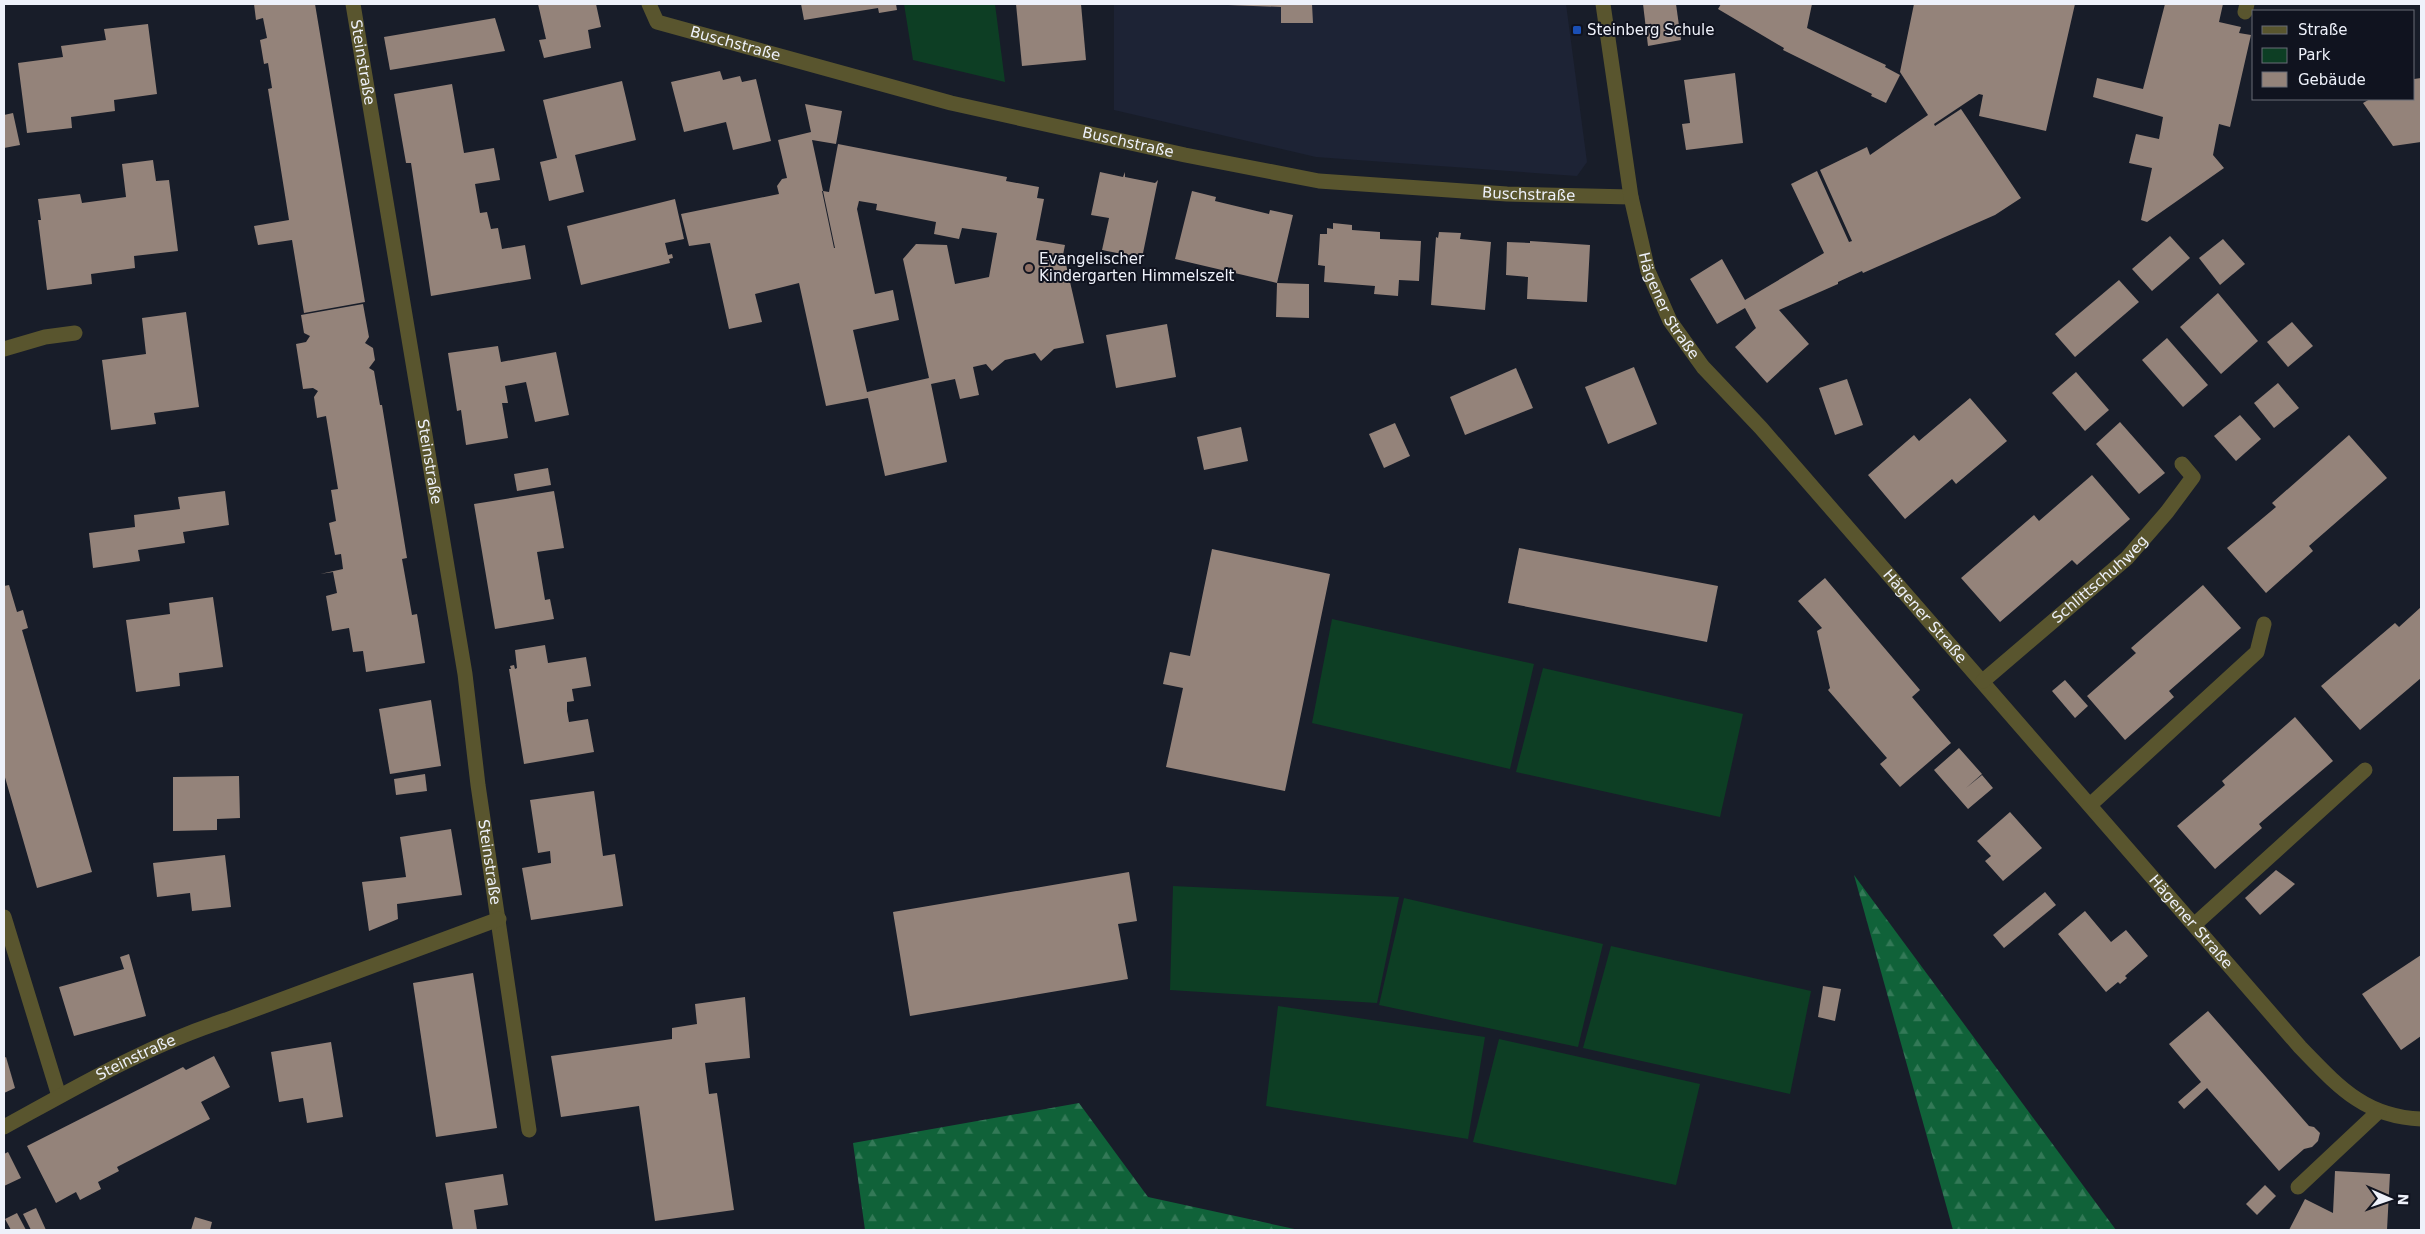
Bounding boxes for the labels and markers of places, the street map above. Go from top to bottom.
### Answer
place label: Steinberg Schule [1587,21,1714,39]
marker: Steinberg Schule [1571,24,1583,36]
place label: Evangelischer Kindergarten Himmelszelt [1039,250,1235,285]
marker: Evangelischer Kindergarten Himmelszelt [1023,262,1035,274]

